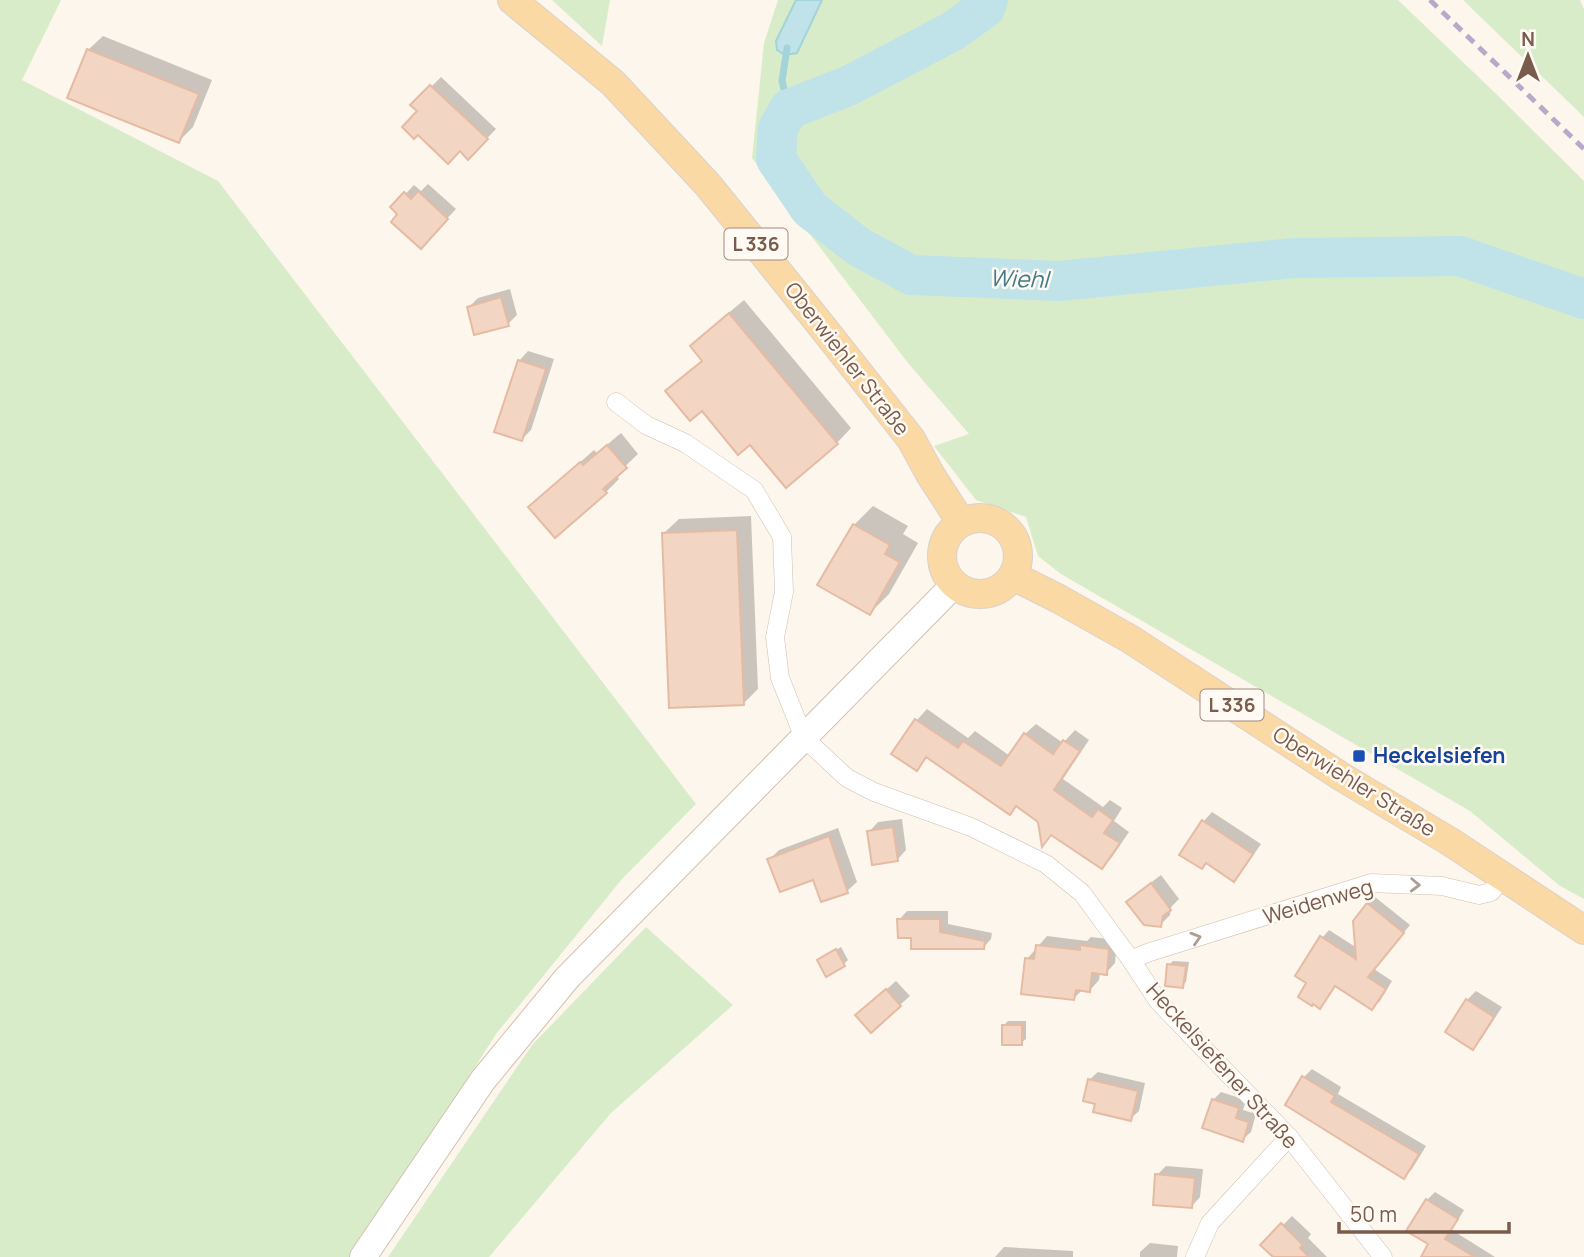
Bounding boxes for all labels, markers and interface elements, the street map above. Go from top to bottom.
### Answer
north arrow [1493,21,1563,91]
text: N [1521,26,1535,52]
road number: L 336 [724,228,788,260]
water label: Wiehl [989,261,1052,295]
street label: Oberwiehler Straße [779,276,916,441]
road number: L 336 [1200,690,1264,720]
street label: Oberwiehler Straße [1268,720,1441,843]
place label: Heckelsiefen [1373,741,1505,769]
marker: Heckelsiefen [1351,748,1367,764]
street label: Weidenweg [1260,872,1376,930]
one-way arrow [1409,877,1420,892]
one-way arrow [1189,932,1201,946]
street label: Heckelsiefener Straße [1141,976,1305,1154]
scale bar [1339,1190,1509,1234]
text: 50 m [1350,1200,1397,1228]

